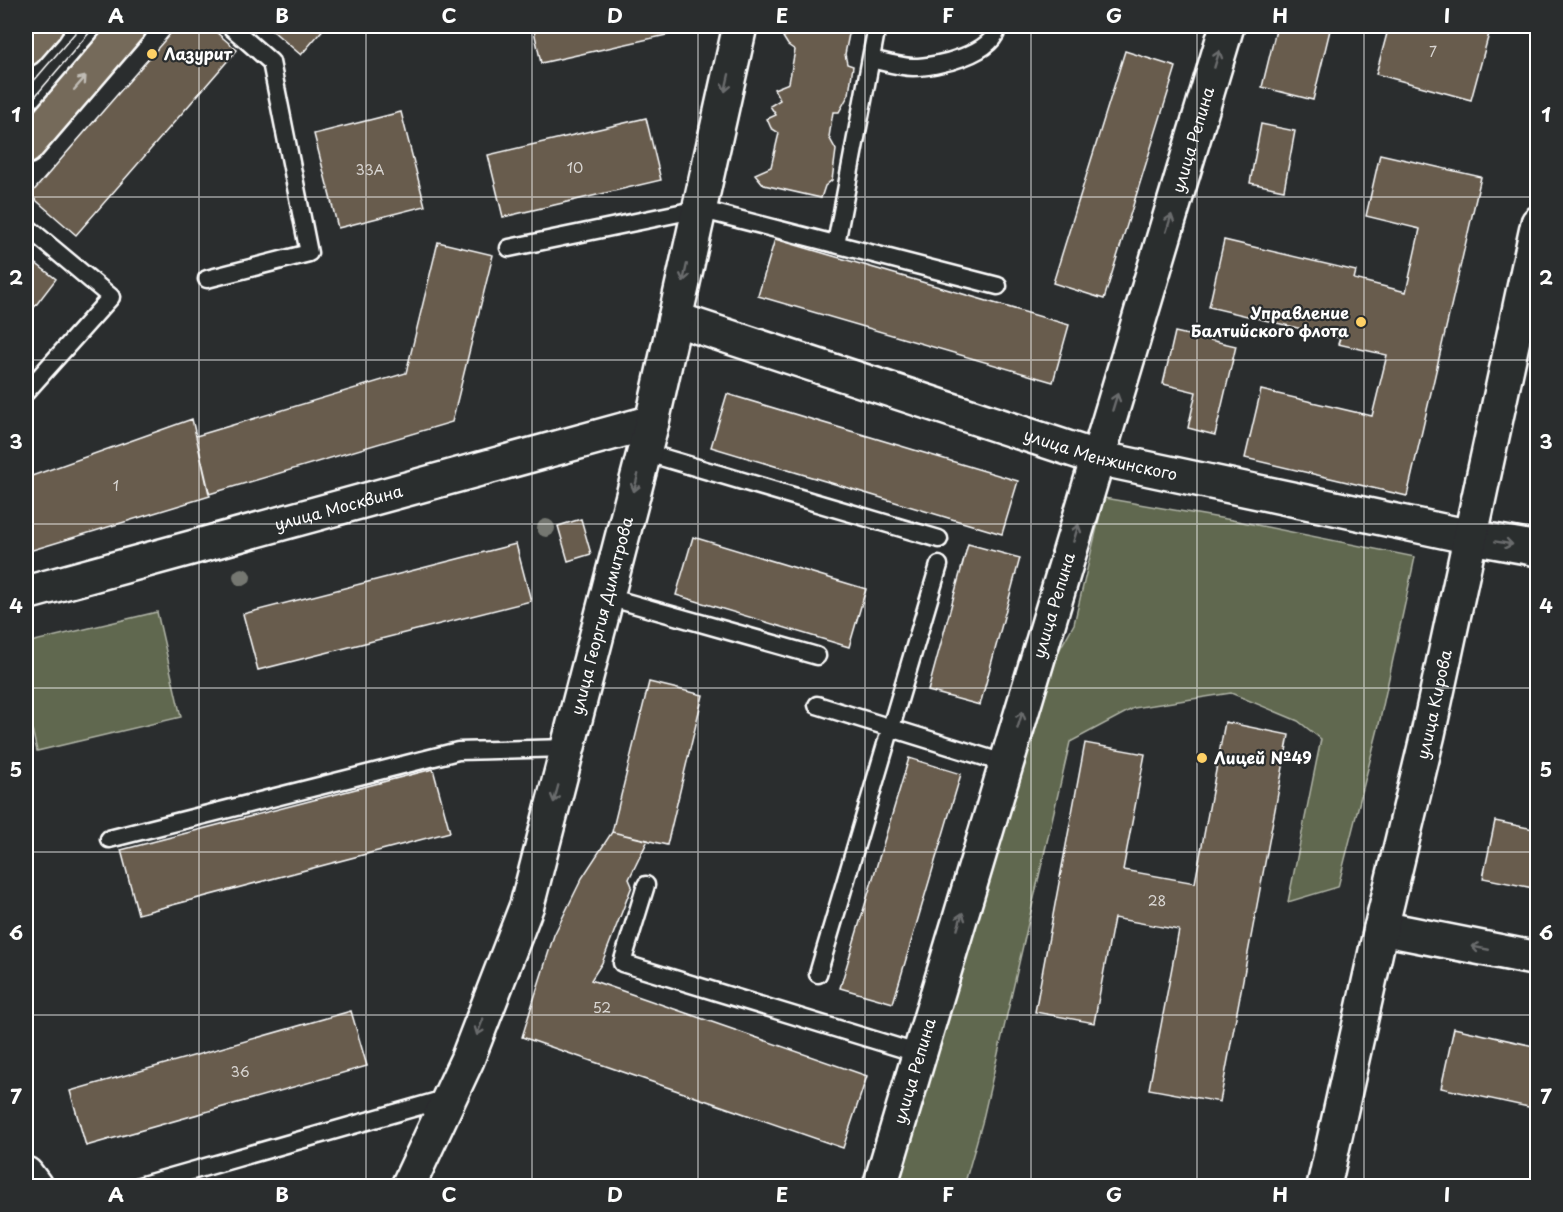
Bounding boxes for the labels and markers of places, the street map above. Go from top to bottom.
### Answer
place label: Лазурит [164,41,233,65]
marker: Лазурит [145,47,159,61]
place label: Управление Балтийского флота [1191,300,1349,342]
marker: Управление Балтийского флота [1354,315,1368,329]
place label: Лицей №49 [1214,745,1312,769]
marker: Лицей №49 [1195,751,1209,765]

